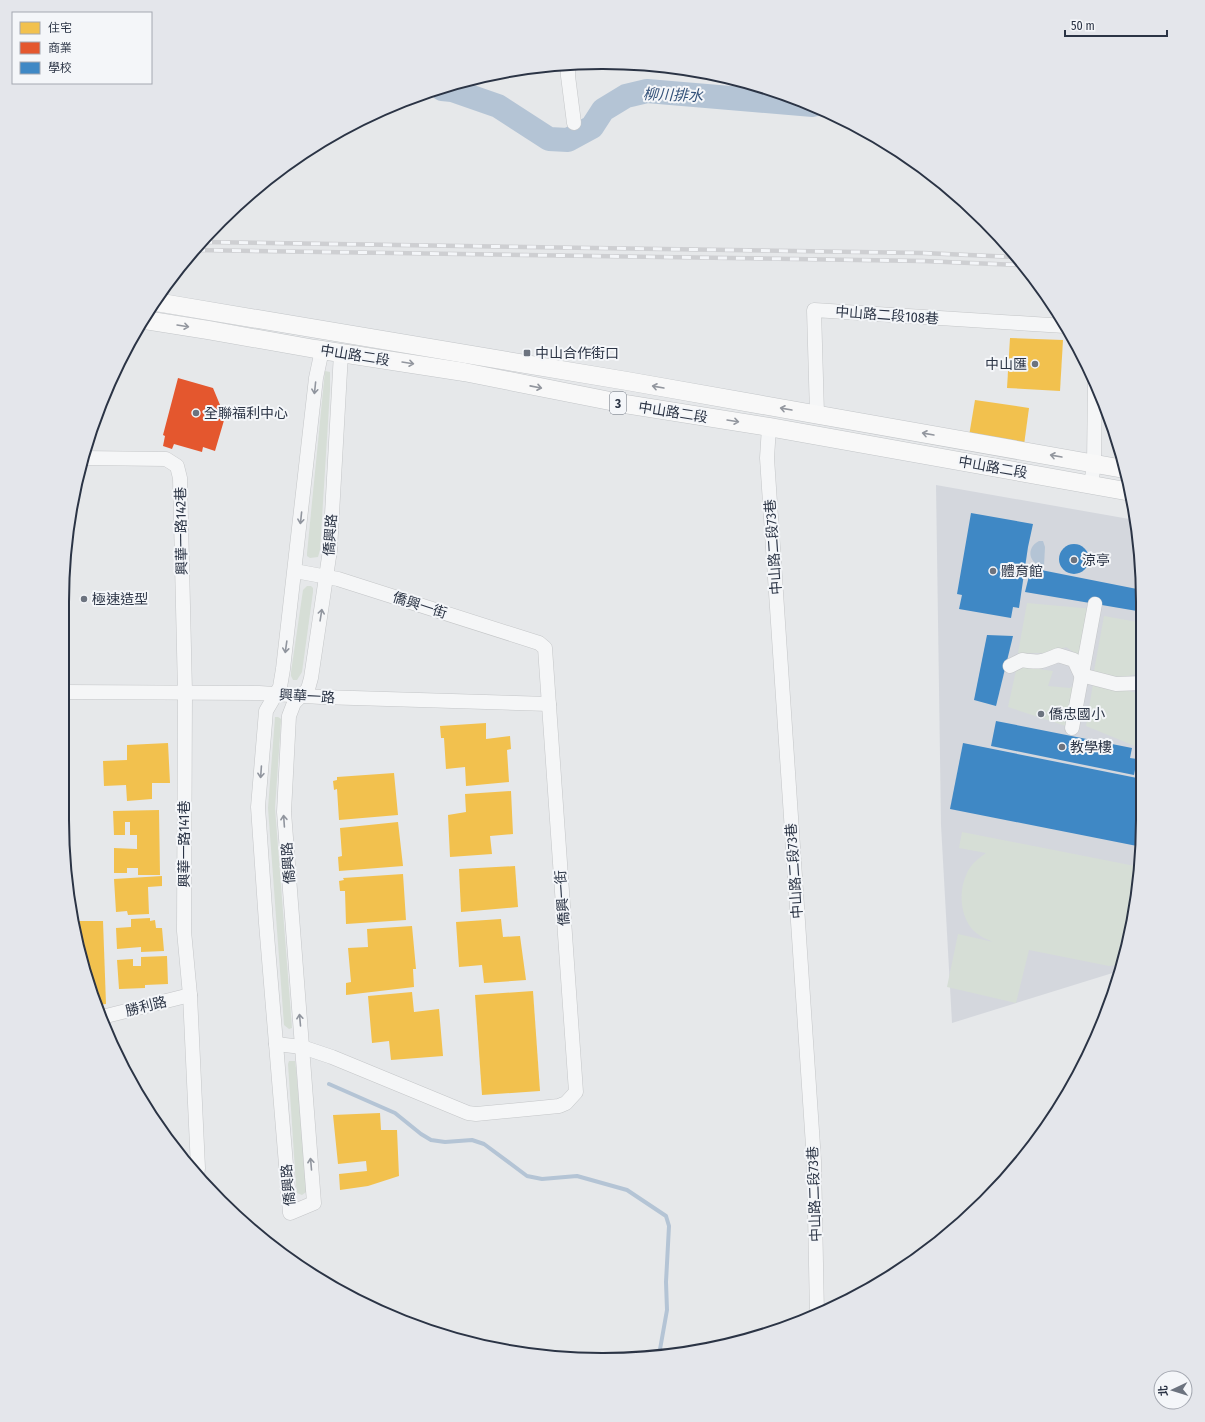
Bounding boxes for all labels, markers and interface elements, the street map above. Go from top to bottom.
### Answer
legend [12,12,152,84]
scale bar [1065,12,1167,38]
text: 50 m [1071,19,1095,33]
text: 住宅 [48,21,72,35]
text: 商業 [48,41,72,55]
text: 學校 [48,61,72,75]
water label: 柳川排水 [643,85,704,105]
street label: 中山路二段108巷 [835,303,939,328]
one-way arrow [176,322,189,330]
street label: 中山路二段 [319,342,391,369]
place label: 中山合作街口 [535,345,619,362]
marker: 中山合作街口 [522,348,532,358]
place label: 中山匯 [985,356,1027,373]
one-way arrow [401,359,414,367]
marker: 中山匯 [1030,359,1040,369]
one-way arrow [312,381,319,394]
one-way arrow [529,383,542,391]
one-way arrow [652,383,665,391]
road number: 3 [610,392,626,414]
street label: 中山路二段 [637,399,709,426]
place label: 全聯福利中心 [204,405,288,422]
one-way arrow [780,405,793,413]
marker: 全聯福利中心 [191,408,201,418]
one-way arrow [726,417,739,425]
one-way arrow [922,429,935,437]
one-way arrow [1050,452,1063,460]
street label: 中山路二段 [957,453,1029,482]
street label: 興華一路142巷 [172,487,191,575]
street label: 中山路二段73巷 [762,499,785,595]
one-way arrow [297,511,305,524]
street label: 僑興路 [321,513,340,557]
place label: 涼亭 [1082,552,1110,569]
marker: 涼亭 [1069,555,1079,565]
place label: 體育館 [1001,563,1043,580]
marker: 體育館 [988,566,998,576]
street label: 僑興一街 [391,589,449,622]
place label: 極速造型 [92,591,148,608]
marker: 極速造型 [79,594,89,604]
one-way arrow [317,609,325,622]
one-way arrow [282,640,290,653]
street label: 興華一路 [279,687,335,706]
place label: 僑忠國小 [1049,706,1105,723]
marker: 僑忠國小 [1036,709,1046,719]
place label: 教學樓 [1070,739,1112,756]
marker: 教學樓 [1057,742,1067,752]
one-way arrow [257,765,264,778]
street label: 興華一路141巷 [176,801,193,887]
one-way arrow [281,815,288,828]
street label: 中山路二段73巷 [783,823,806,919]
street label: 僑興路 [279,841,298,885]
street label: 僑興一街 [552,869,573,926]
street label: 勝利路 [124,993,169,1020]
one-way arrow [296,1014,303,1027]
street label: 中山路二段73巷 [804,1146,825,1242]
one-way arrow [308,1158,315,1171]
street label: 僑興路 [278,1163,299,1207]
north arrow [1153,1370,1193,1410]
text: 北 [1157,1385,1170,1397]

